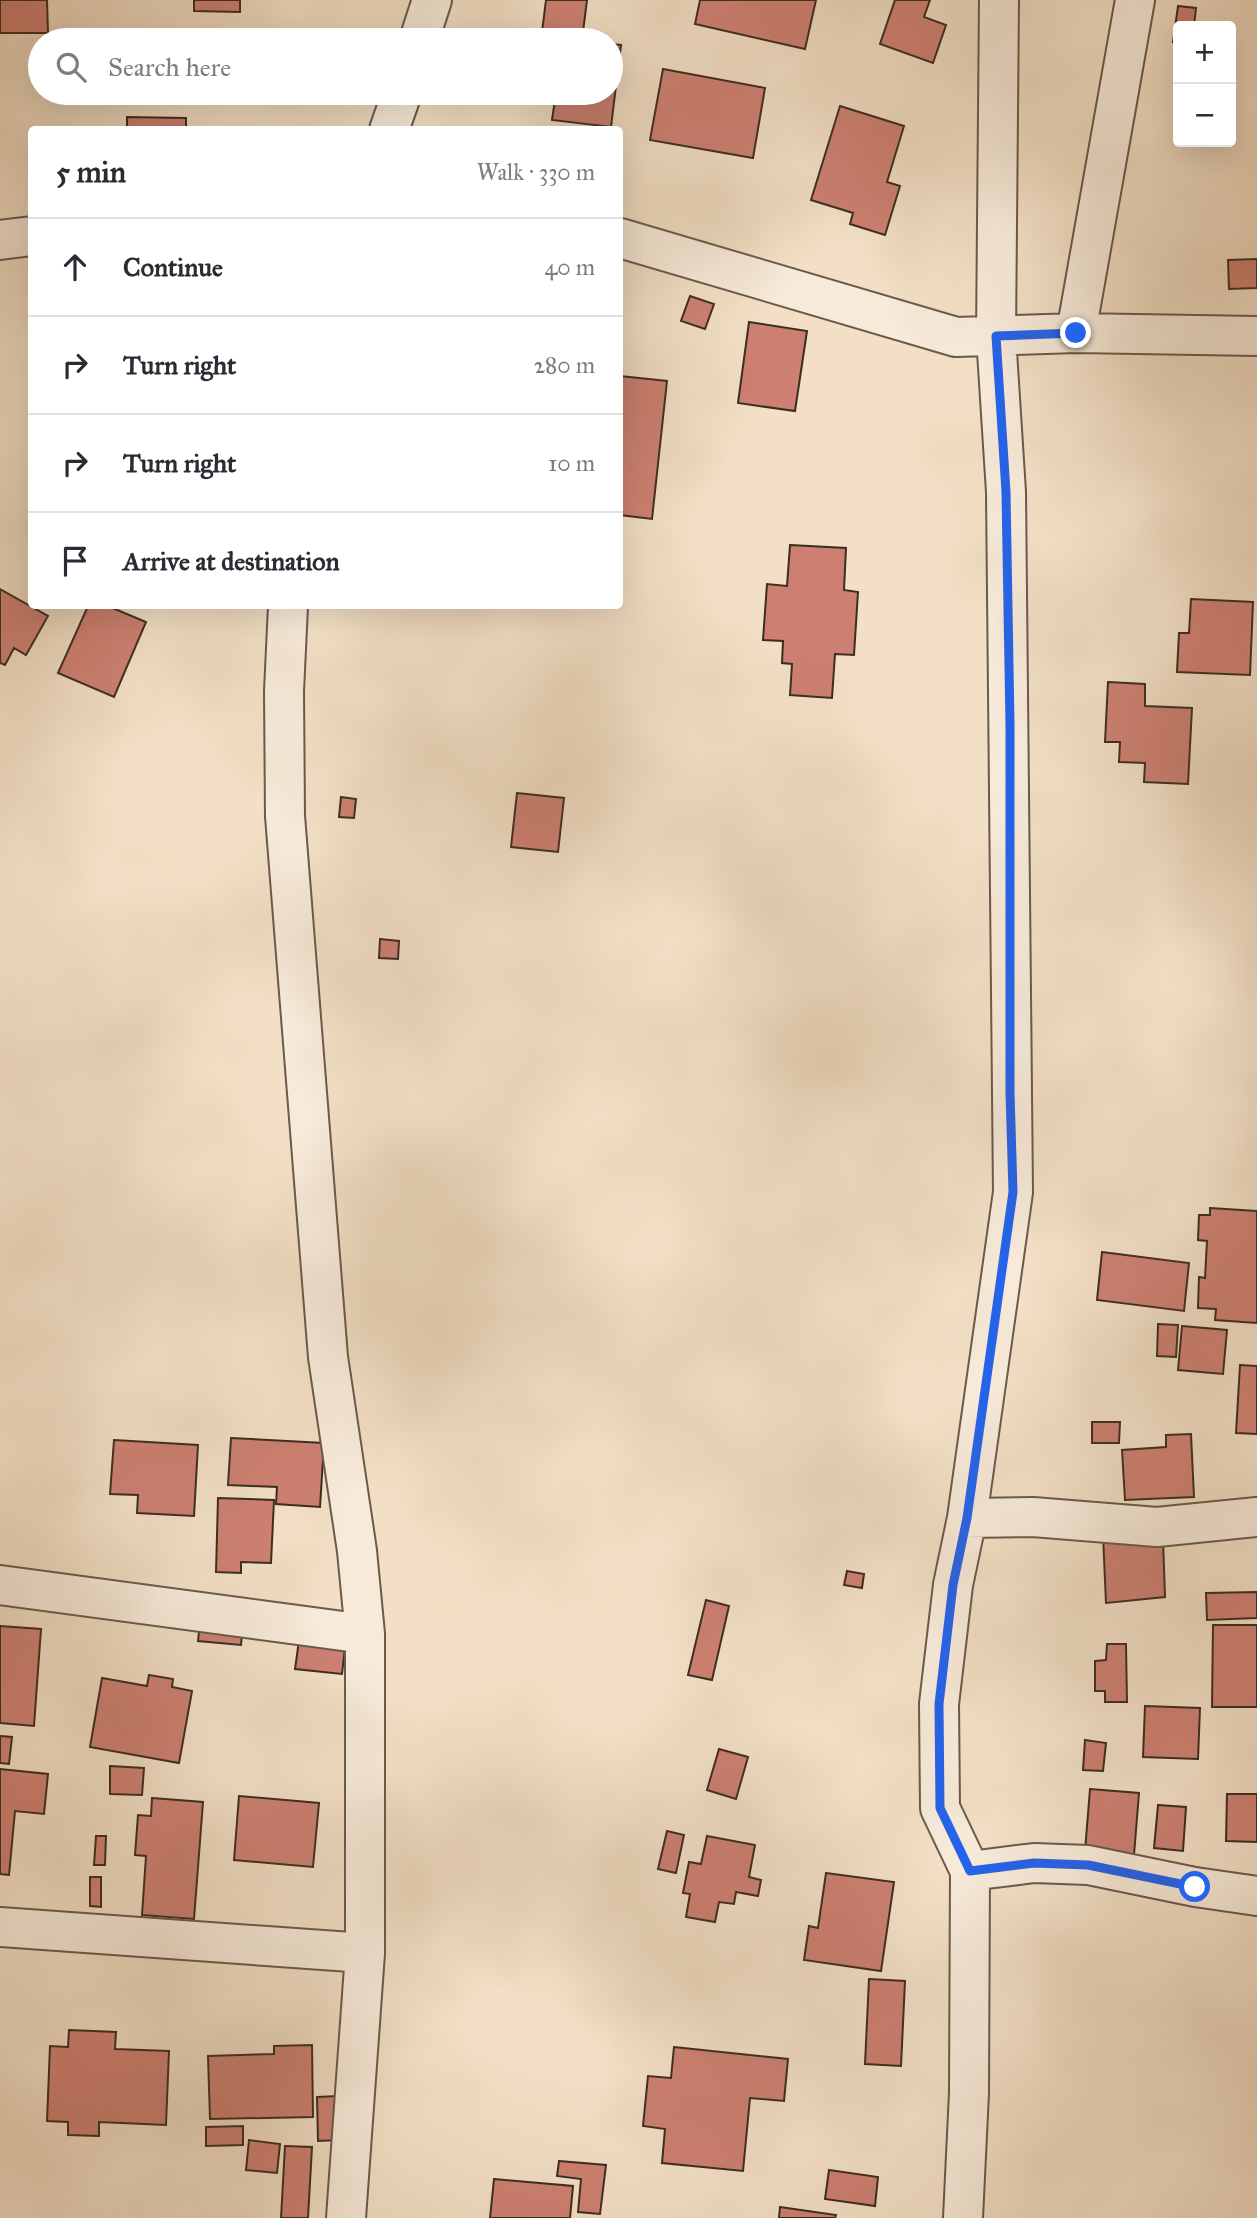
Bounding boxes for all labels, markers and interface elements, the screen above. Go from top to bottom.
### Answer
map controls [1173,21,1236,147]
button: + [1173,21,1236,84]
search box [28,28,623,105]
icon: search [52,48,90,86]
text: Search here [108,51,231,83]
button: − [1173,84,1236,147]
text: 5 min [56,154,126,190]
text: Walk · 330 m [477,158,595,186]
icon: ahead [56,248,94,286]
text: Continue [123,251,223,283]
text: 40 m [545,253,595,281]
route end [1060,317,1091,348]
icon: right [56,346,94,384]
text: Turn right [123,349,236,381]
text: 280 m [534,351,595,379]
icon: right [56,444,94,482]
text: Turn right [123,447,236,479]
text: 10 m [548,449,595,477]
icon: arrive [56,542,94,580]
text: Arrive at destination [123,545,340,577]
route start [1179,1871,1210,1902]

